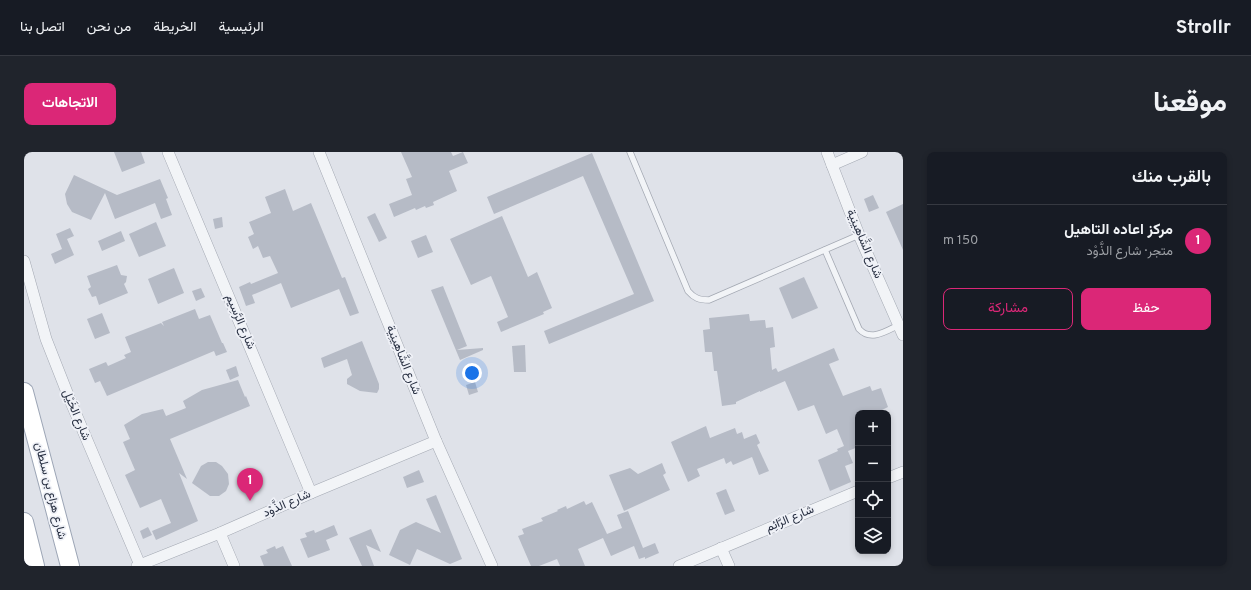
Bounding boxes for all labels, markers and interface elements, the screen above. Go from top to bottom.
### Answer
text: Strollr [1176,16,1231,40]
text: اتصل بنا [20,19,65,36]
text: من نحن [87,19,131,36]
text: الخريطة [153,19,197,36]
text: الرئيسية [219,19,264,36]
button: الاتجاهات [24,83,116,125]
text: موقعنا [1153,86,1227,122]
text: بالقرب منك [1132,167,1211,189]
street label: شارع الشَّاهِينِية [842,206,887,281]
text: مركز اعاده التاهيل [1064,221,1173,240]
text: 150 m [943,233,978,249]
text: 1 [1195,233,1201,249]
text: متجر · شارع الذَّوْد [1087,244,1173,260]
button: مشاركة [943,288,1073,330]
button: حفظ [1081,288,1211,330]
street label: شارع الرَّسِيم [221,292,259,352]
street label: شارع الشَّاهِينِية [382,322,426,397]
your location [462,363,482,383]
street label: شارع الخَيْل [58,387,94,443]
map controls [855,410,891,554]
button: + [855,410,891,446]
street label: شارع هزاع بن سلطان [30,441,70,541]
button: − [855,446,891,482]
pin: 1 [237,468,263,501]
button: locate [855,482,891,518]
street label: شارع الذَّوْد [260,484,313,522]
street label: شارع الرَّائِم [763,502,817,536]
button: layers [855,518,891,554]

